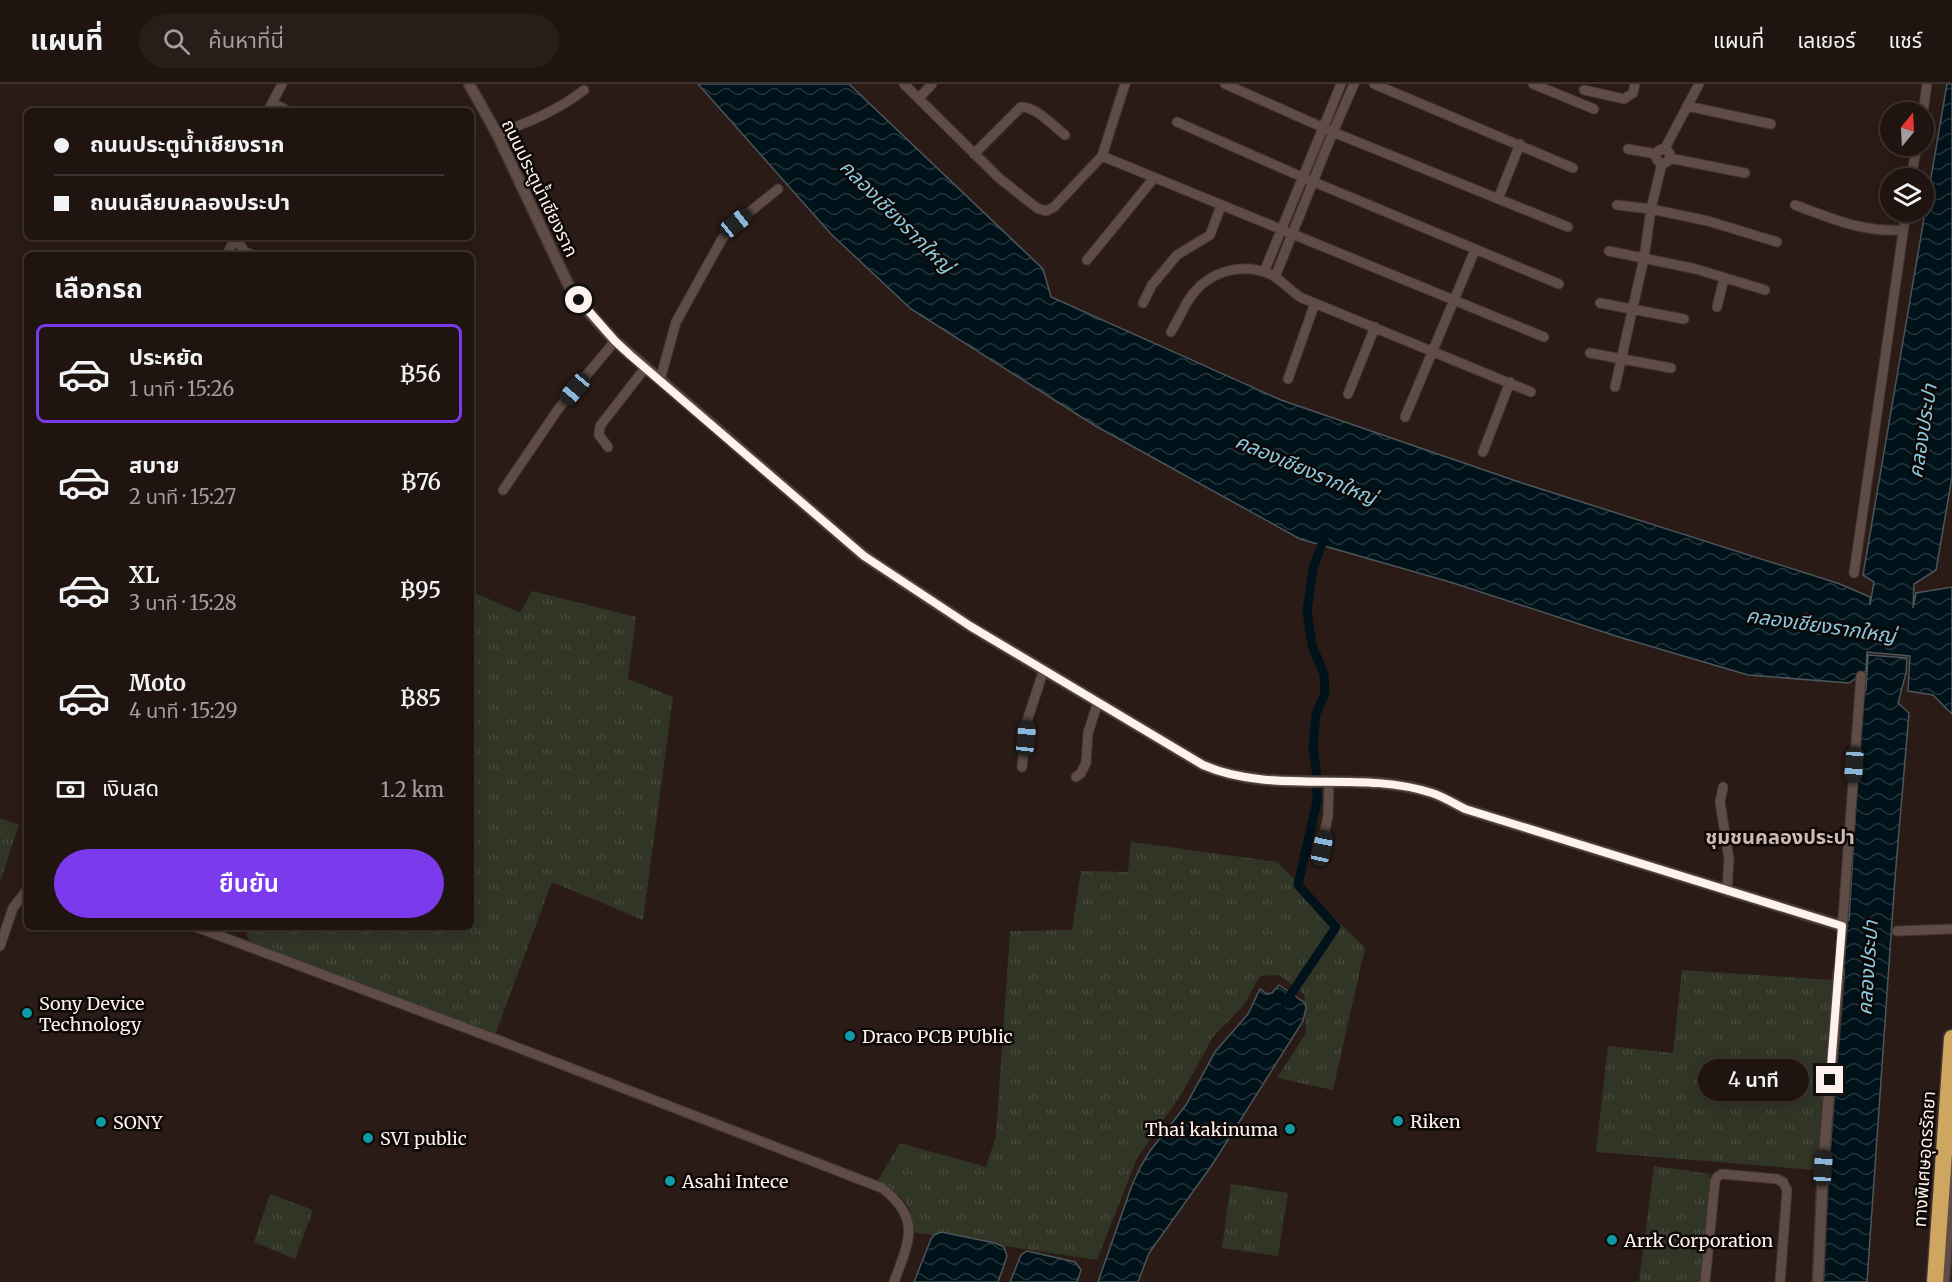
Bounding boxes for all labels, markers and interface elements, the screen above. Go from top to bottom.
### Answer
search box [139,14,559,68]
text: แผนที่ [30,22,103,58]
icon: search [160,25,193,58]
text: ค้นหาที่นี่ [208,26,284,54]
text: แผนที่ [1713,27,1764,54]
text: เลเยอร์ [1797,27,1856,54]
text: แชร์ [1889,27,1922,54]
north arrow [1880,102,1934,156]
map controls [1880,102,1934,222]
street label: ถนนประตูน้ำเชียงราก [496,115,584,261]
text: ถนนประตูน้ำเชียงราก [90,130,285,158]
water label: คลองเชียงรากใหญ่ [835,154,961,280]
button: layers [1880,168,1934,222]
text: ถนนเลียบคลองประปา [90,188,290,216]
car [716,205,756,241]
text: เลือกรถ [54,271,143,305]
route start [565,286,592,313]
text: ประหยัด [129,343,204,371]
icon: car [57,347,111,401]
text: ฿56 [400,360,441,388]
car [557,369,593,409]
text: 1 นาที · 15:26 [129,376,234,401]
water label: คลองประปา [1902,381,1942,480]
water label: คลองเชียงรากใหญ่ [1232,428,1383,511]
text: สบาย [129,451,179,479]
icon: car [57,455,111,509]
text: ฿76 [401,468,441,496]
text: 2 นาที · 15:27 [129,484,236,509]
text: XL [129,561,159,589]
icon: car [57,563,111,617]
text: ฿95 [400,576,441,604]
text: 3 นาที · 15:28 [129,590,237,615]
water label: คลองเชียงรากใหญ่ [1745,602,1900,648]
text: Moto [129,669,186,697]
icon: car [57,671,111,725]
text: ฿85 [400,684,441,712]
text: 4 นาที · 15:29 [129,698,238,723]
car [1015,719,1037,757]
car [1844,746,1864,784]
icon: cash [54,773,87,806]
text: เงินสด [102,774,159,802]
text: 1.2 km [381,777,444,802]
district label: ชุมชนคลองประปา [1705,824,1855,849]
car [1309,829,1335,867]
button: ยืนยัน [54,849,444,918]
water label: คลองประปา [1851,919,1883,1016]
place label: Sony Device Technology [39,992,144,1036]
marker: Sony Device Technology [20,1006,34,1020]
place label: Draco PCB PUblic [862,1025,1013,1048]
marker: Draco PCB PUblic [843,1029,857,1043]
callout: 4 นาที [1698,1059,1809,1101]
route end [1816,1066,1843,1093]
text: 4 นาที [1728,1067,1779,1092]
street label: ทางพิเศษอุดรรัถยา [1908,1090,1940,1228]
place label: Riken [1410,1110,1461,1133]
place label: SONY [113,1111,163,1134]
marker: Riken [1391,1114,1405,1128]
marker: SONY [94,1115,108,1129]
place label: Thai kakinuma [1145,1118,1278,1141]
marker: Thai kakinuma [1283,1122,1297,1136]
place label: SVI public [380,1127,467,1150]
marker: SVI public [361,1131,375,1145]
car [1813,1149,1833,1187]
place label: Asahi Intece [681,1170,788,1193]
marker: Asahi Intece [663,1174,677,1188]
place label: Arrk Corporation [1623,1229,1773,1252]
marker: Arrk Corporation [1605,1233,1619,1247]

